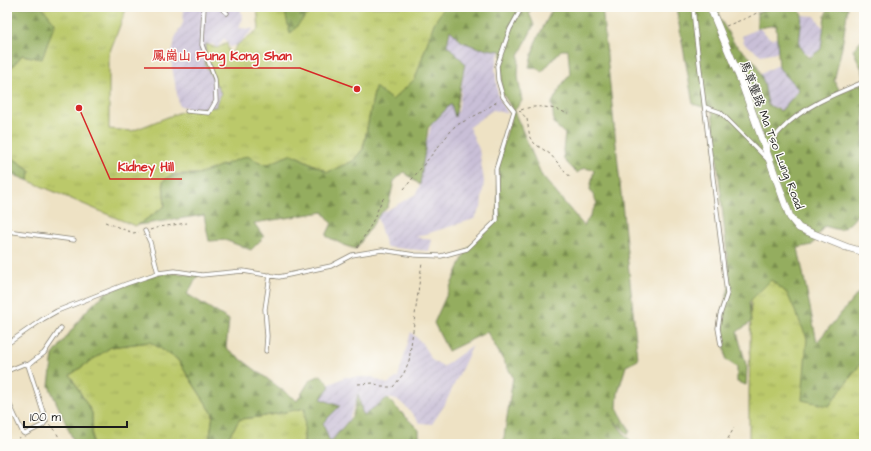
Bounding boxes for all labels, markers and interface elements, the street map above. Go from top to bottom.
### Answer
callout: 鳳崗山 Fung Kong Shan [144,43,300,68]
text: 鳳崗山 Fung Kong Shan [152,47,292,67]
street label: 馬草壟路 Ma Tso Lung Road [734,59,808,212]
callout: Kidney Hill [110,154,182,179]
text: Kidney Hill [118,158,174,177]
scale bar [24,403,127,429]
text: 100 m [30,409,61,426]

